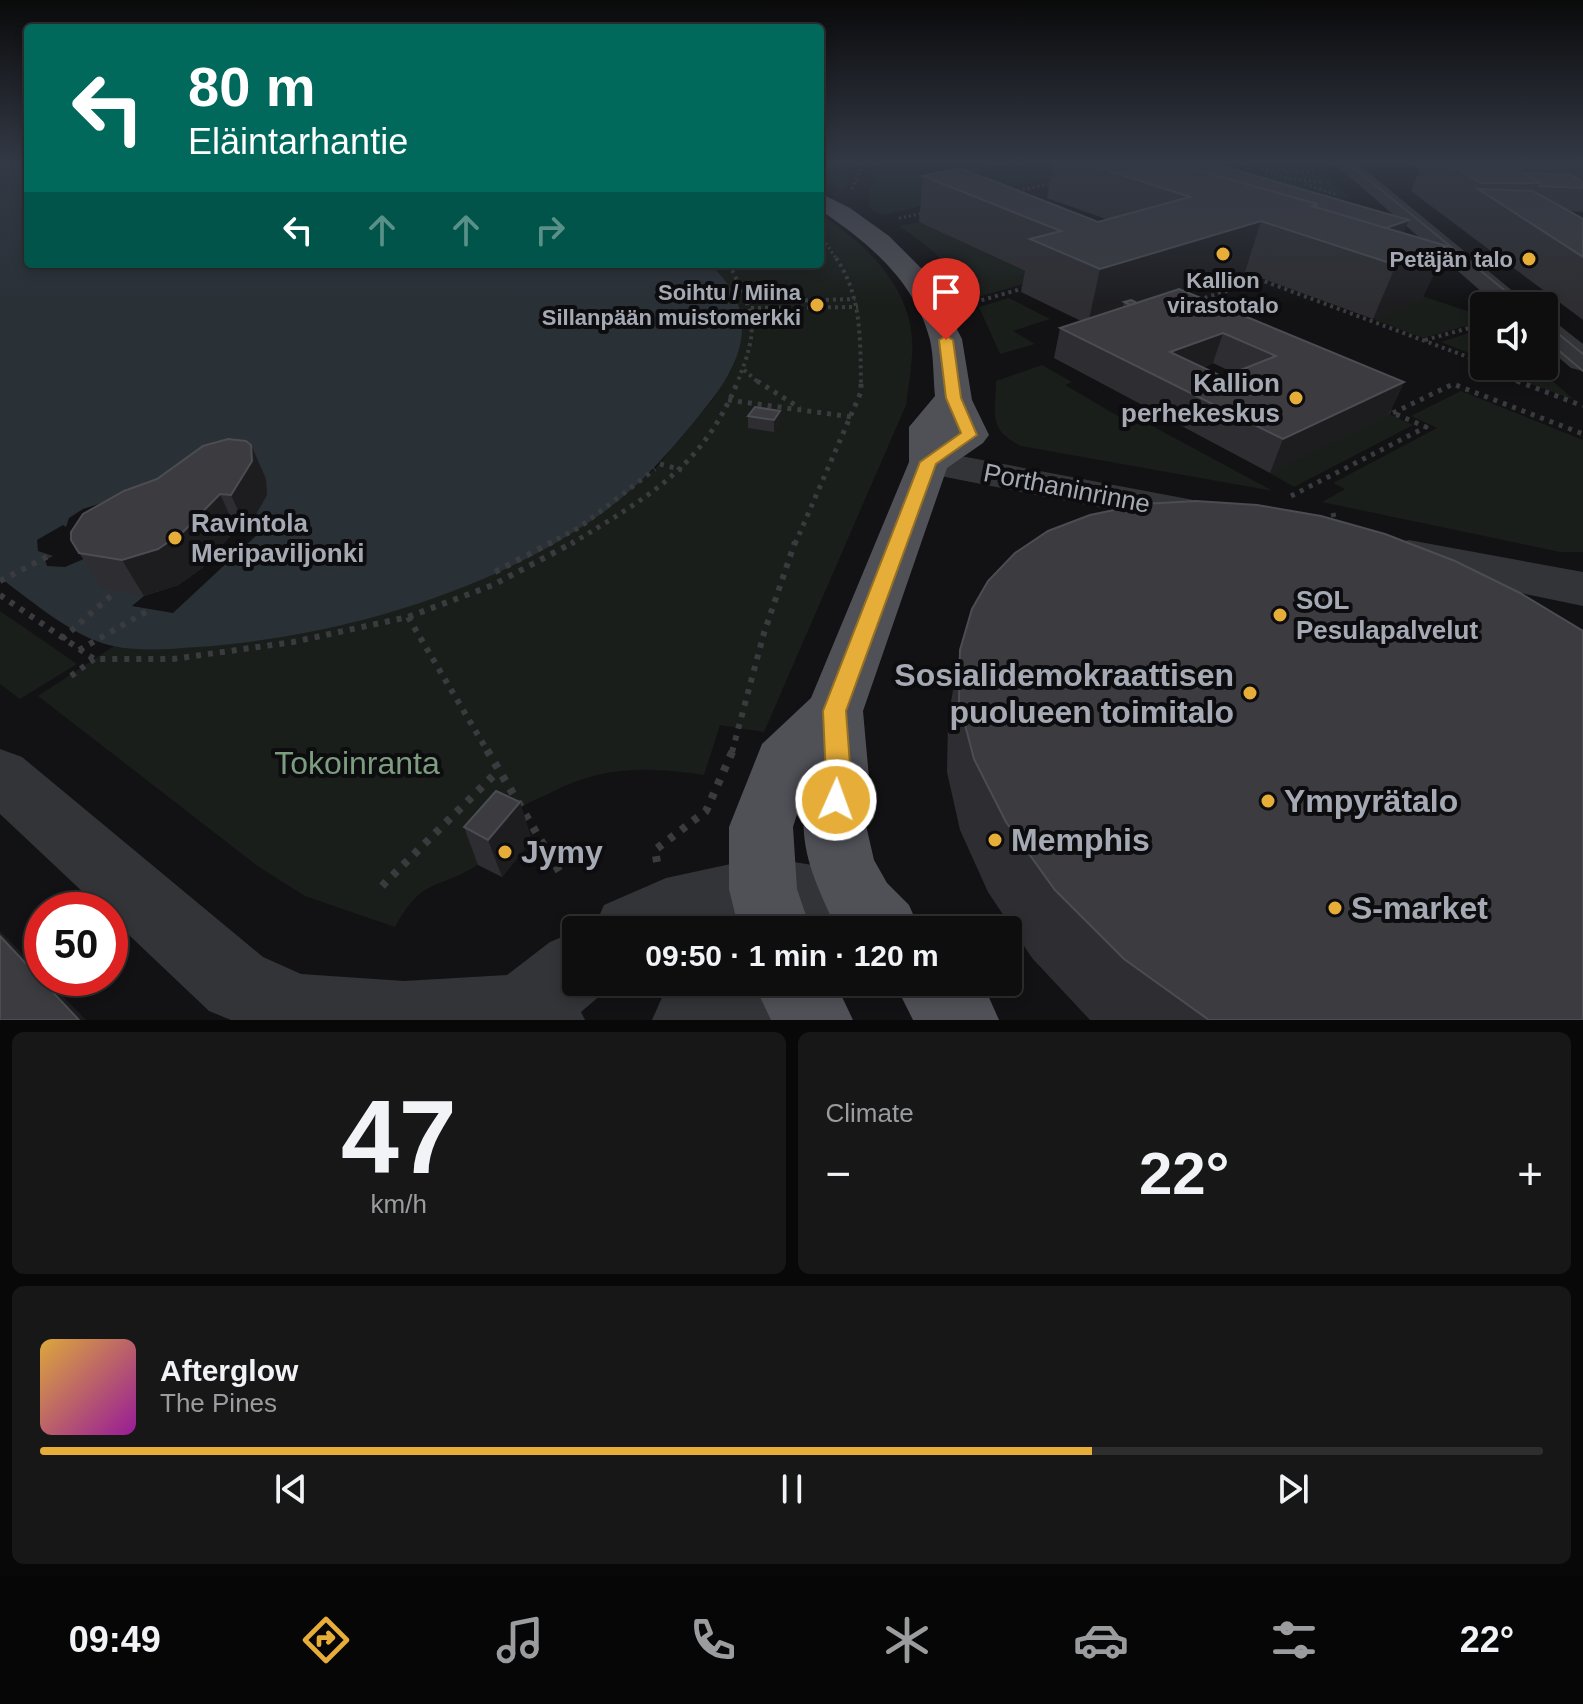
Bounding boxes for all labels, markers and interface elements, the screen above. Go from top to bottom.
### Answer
text: 80 m [188,55,316,118]
icon: left [56,56,160,160]
text: Eläintarhantie [188,121,408,162]
icon: left [276,208,320,252]
icon: ahead [360,208,404,252]
icon: ahead [444,208,488,252]
icon: right [528,208,572,252]
marker: Kallion virastotalo [1214,245,1232,263]
place label: Petäjän talo [1390,247,1513,272]
marker: Petäjän talo [1520,250,1538,268]
pin [912,258,980,340]
place label: Kallion virastotalo [1167,268,1279,318]
icon: arrive [924,270,968,314]
place label: Soihtu / Miina Sillanpään muistomerkki [542,280,802,330]
map controls [1470,292,1558,380]
button: sound [1470,292,1558,380]
marker: Soihtu / Miina Sillanpään muistomerkki [808,296,826,314]
place label: Kallion perhekeskus [1121,368,1280,428]
marker: Kallion perhekeskus [1287,389,1305,407]
street label: Porthaninrinne [981,457,1153,519]
place label: Ravintola Meripaviljonki [191,508,364,568]
marker: Ravintola Meripaviljonki [166,529,184,547]
place label: SOL Pesulapalvelut [1296,585,1478,645]
marker: SOL Pesulapalvelut [1271,606,1289,624]
place label: Sosialidemokraattisen puolueen toimitalo [894,657,1234,730]
marker: Sosialidemokraattisen puolueen toimitalo [1241,684,1259,702]
park label: Tokoinranta [274,745,440,781]
position arrow [794,758,878,842]
place label: Ympyrätalo [1284,783,1458,819]
marker: Ympyrätalo [1259,792,1277,810]
place label: Memphis [1011,822,1150,858]
marker: Memphis [986,831,1004,849]
place label: Jymy [521,834,603,870]
marker: Jymy [496,843,514,861]
place label: S-market [1351,890,1488,926]
speed limit sign: 50 [24,892,128,996]
marker: S-market [1326,899,1344,917]
text: 09:50 · 1 min · 120 m [645,939,939,972]
text: 47 [341,1079,457,1195]
text: Climate [826,1098,914,1128]
text: 22° [1139,1140,1230,1207]
text: − [826,1149,851,1198]
text: + [1517,1149,1543,1198]
text: km/h [371,1189,427,1219]
text: Afterglow [160,1354,298,1387]
text: The Pines [160,1388,277,1418]
icon: previous [269,1467,313,1511]
icon: pause [770,1467,814,1511]
icon: next [1271,1467,1315,1511]
icon: directions [298,1612,354,1668]
icon: music [492,1612,548,1668]
icon: phone [685,1612,741,1668]
icon: climate [879,1612,935,1668]
icon: car [1073,1612,1129,1668]
icon: filters [1266,1612,1322,1668]
text: 09:49 [69,1619,161,1660]
text: 22° [1460,1619,1514,1660]

